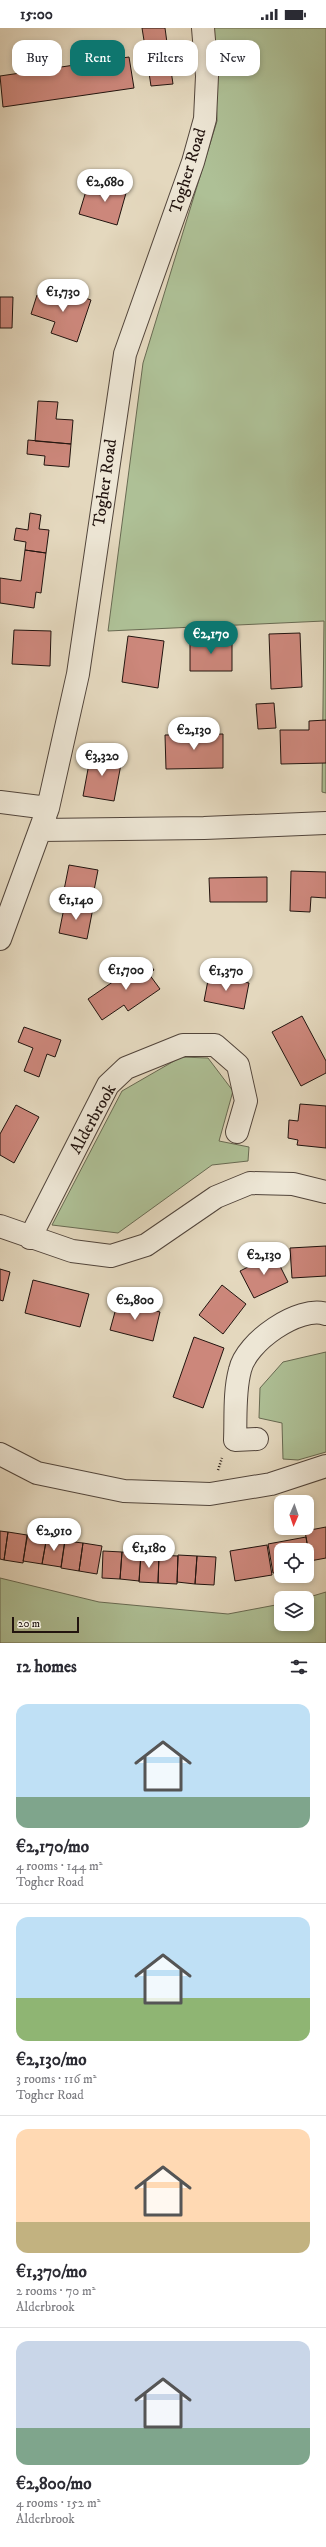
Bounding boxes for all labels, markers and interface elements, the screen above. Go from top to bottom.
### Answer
text: 15:00 [20,5,53,24]
chip: Buy [12,40,62,76]
chip: Rent [70,40,125,76]
chip: Filters [133,40,198,76]
chip: New [206,40,260,76]
street label: Togher Road [165,125,212,217]
pin: €2,680 [72,169,138,203]
text: €2,680 [86,174,124,190]
pin: €1,730 [30,279,96,313]
text: €1,730 [46,284,80,300]
street label: Togher Road [88,437,122,528]
pin: €2,170 [178,621,244,655]
text: €2,170 [193,626,229,642]
pin: €2,130 [161,717,227,751]
text: €2,130 [177,722,211,738]
pin: €3,320 [69,743,135,777]
text: €3,320 [85,748,119,764]
pin: €1,140 [43,887,109,921]
text: €1,140 [58,892,94,908]
pin: €1,700 [93,957,159,991]
pin: €1,370 [193,958,259,992]
text: €1,700 [108,962,144,978]
text: €1,370 [209,963,243,979]
street label: Alderbrook [65,1080,122,1158]
pin: €2,130 [231,1242,297,1276]
text: €2,130 [247,1247,281,1263]
pin: €2,800 [102,1287,168,1321]
text: €2,800 [116,1292,154,1308]
north arrow [274,1495,314,1535]
map controls [274,1495,314,1631]
pin: €2,910 [21,1518,87,1552]
text: €2,910 [36,1523,72,1539]
pin: €1,180 [116,1535,182,1569]
text: €1,180 [132,1540,166,1556]
button: locate [274,1543,314,1583]
button: layers [274,1591,314,1631]
scale bar [12,1615,79,1634]
text: 20 m [18,1617,40,1631]
text: 12 homes [16,1656,77,1678]
icon: filters [288,1656,310,1678]
icon: home [127,1730,199,1802]
text: €2,170/mo [16,1836,89,1858]
text: 4 rooms · 144 m² [16,1858,103,1874]
text: Togher Road [16,1874,84,1890]
icon: home [127,1943,199,2015]
text: €2,130/mo [16,2049,86,2071]
text: 3 rooms · 116 m² [16,2071,97,2087]
text: Togher Road [16,2087,84,2103]
icon: home [127,2155,199,2227]
text: €1,370/mo [16,2261,87,2283]
text: 2 rooms · 70 m² [16,2283,96,2299]
text: Alderbrook [16,2299,75,2315]
icon: home [127,2367,199,2439]
text: €2,800/mo [16,2473,92,2495]
text: 4 rooms · 152 m² [16,2495,100,2511]
text: Alderbrook [16,2511,75,2527]

